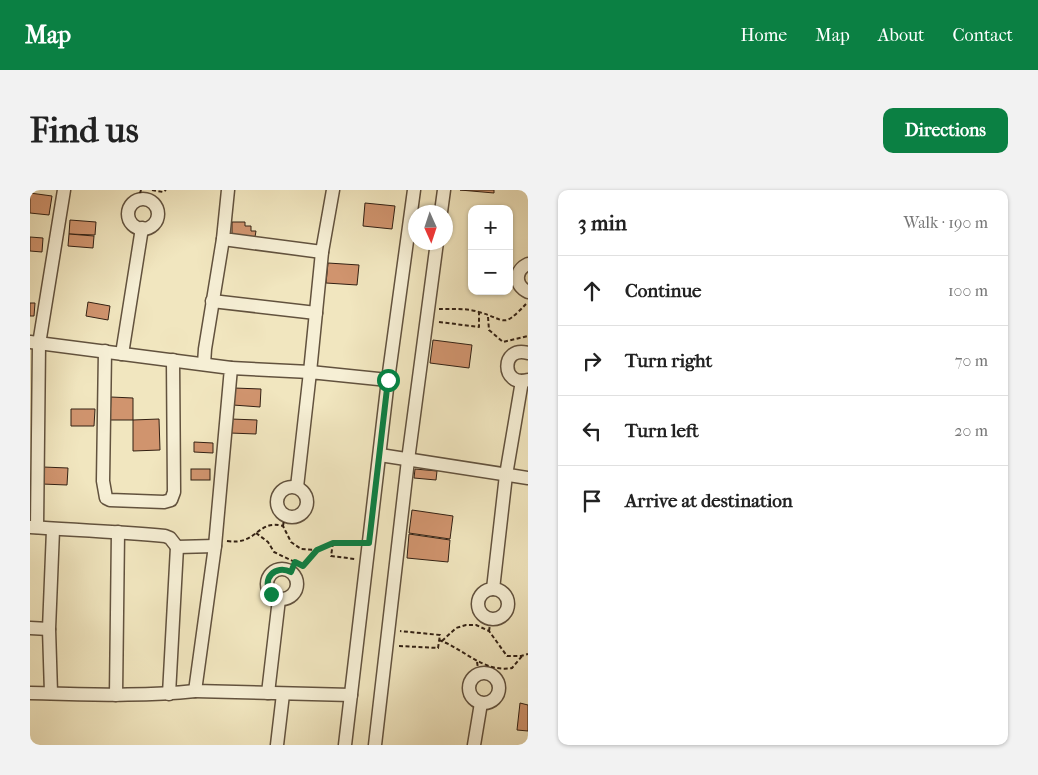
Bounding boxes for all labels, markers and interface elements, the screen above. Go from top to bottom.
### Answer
text: Map [25,21,71,49]
text: Home [740,25,787,46]
text: Map [815,25,850,46]
text: About [878,25,924,46]
text: Contact [952,25,1013,46]
button: Directions [883,108,1008,153]
text: Find us [30,110,139,151]
north arrow [408,205,453,250]
map controls [468,205,513,295]
button: + [468,205,513,250]
text: 3 min [578,211,627,235]
text: Walk · 190 m [904,213,988,232]
button: − [468,250,513,295]
icon: ahead [578,277,606,305]
text: Continue [625,280,701,302]
text: 100 m [948,281,988,300]
icon: right [578,347,606,375]
text: Turn right [625,350,712,372]
text: 70 m [955,351,988,370]
route start [377,369,400,392]
icon: left [578,417,606,445]
text: Turn left [625,420,699,442]
text: 20 m [954,421,988,440]
icon: arrive [578,487,606,515]
text: Arrive at destination [625,490,793,512]
route end [260,583,283,606]

